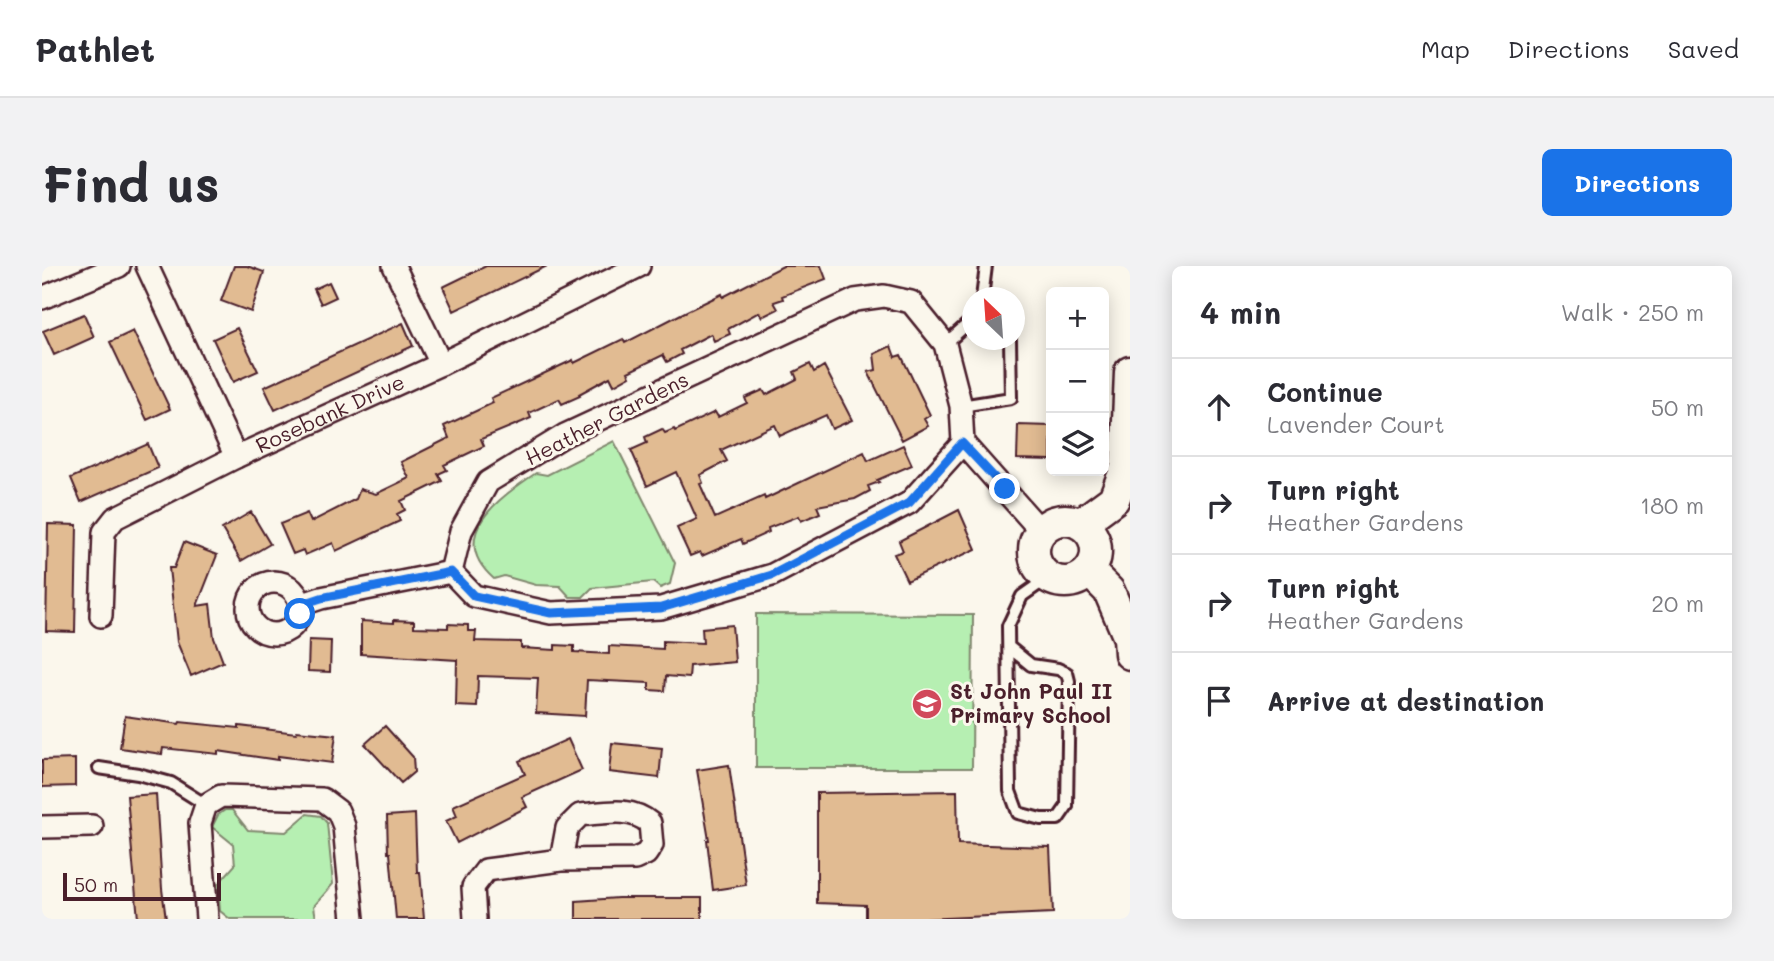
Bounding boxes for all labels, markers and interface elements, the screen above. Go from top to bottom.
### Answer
text: Pathlet [35,27,155,70]
text: Map [1421,33,1470,64]
text: Directions [1508,33,1630,64]
text: Saved [1668,33,1739,64]
button: Directions [1542,149,1732,216]
text: Find us [42,151,220,214]
north arrow [962,287,1025,350]
map controls [1046,287,1109,476]
button: + [1046,287,1109,350]
text: 4 min [1200,292,1281,332]
text: Walk · 250 m [1561,297,1704,327]
button: − [1046,350,1109,413]
street label: Heather Gardens [520,365,693,470]
street label: Rosebank Drive [251,367,409,458]
text: Continue [1267,375,1383,409]
icon: ahead [1200,388,1238,426]
text: 50 m [1651,392,1704,422]
text: Lavender Court [1267,409,1445,439]
button: layers [1046,413,1109,476]
route end [989,473,1020,504]
text: Turn right [1267,473,1400,507]
icon: right [1200,486,1238,524]
text: 180 m [1640,490,1704,520]
text: Heather Gardens [1267,507,1464,537]
text: Turn right [1267,571,1400,605]
icon: right [1200,584,1238,622]
text: 20 m [1651,588,1704,618]
route start [284,598,315,629]
text: Heather Gardens [1267,605,1464,635]
place label: St John Paul II Primary School [950,677,1112,729]
icon: arrive [1200,682,1238,720]
text: Arrive at destination [1267,684,1544,718]
school or university icon: St John Paul II Primary School [910,687,944,721]
scale bar [63,870,220,902]
text: 50 m [74,872,118,897]

